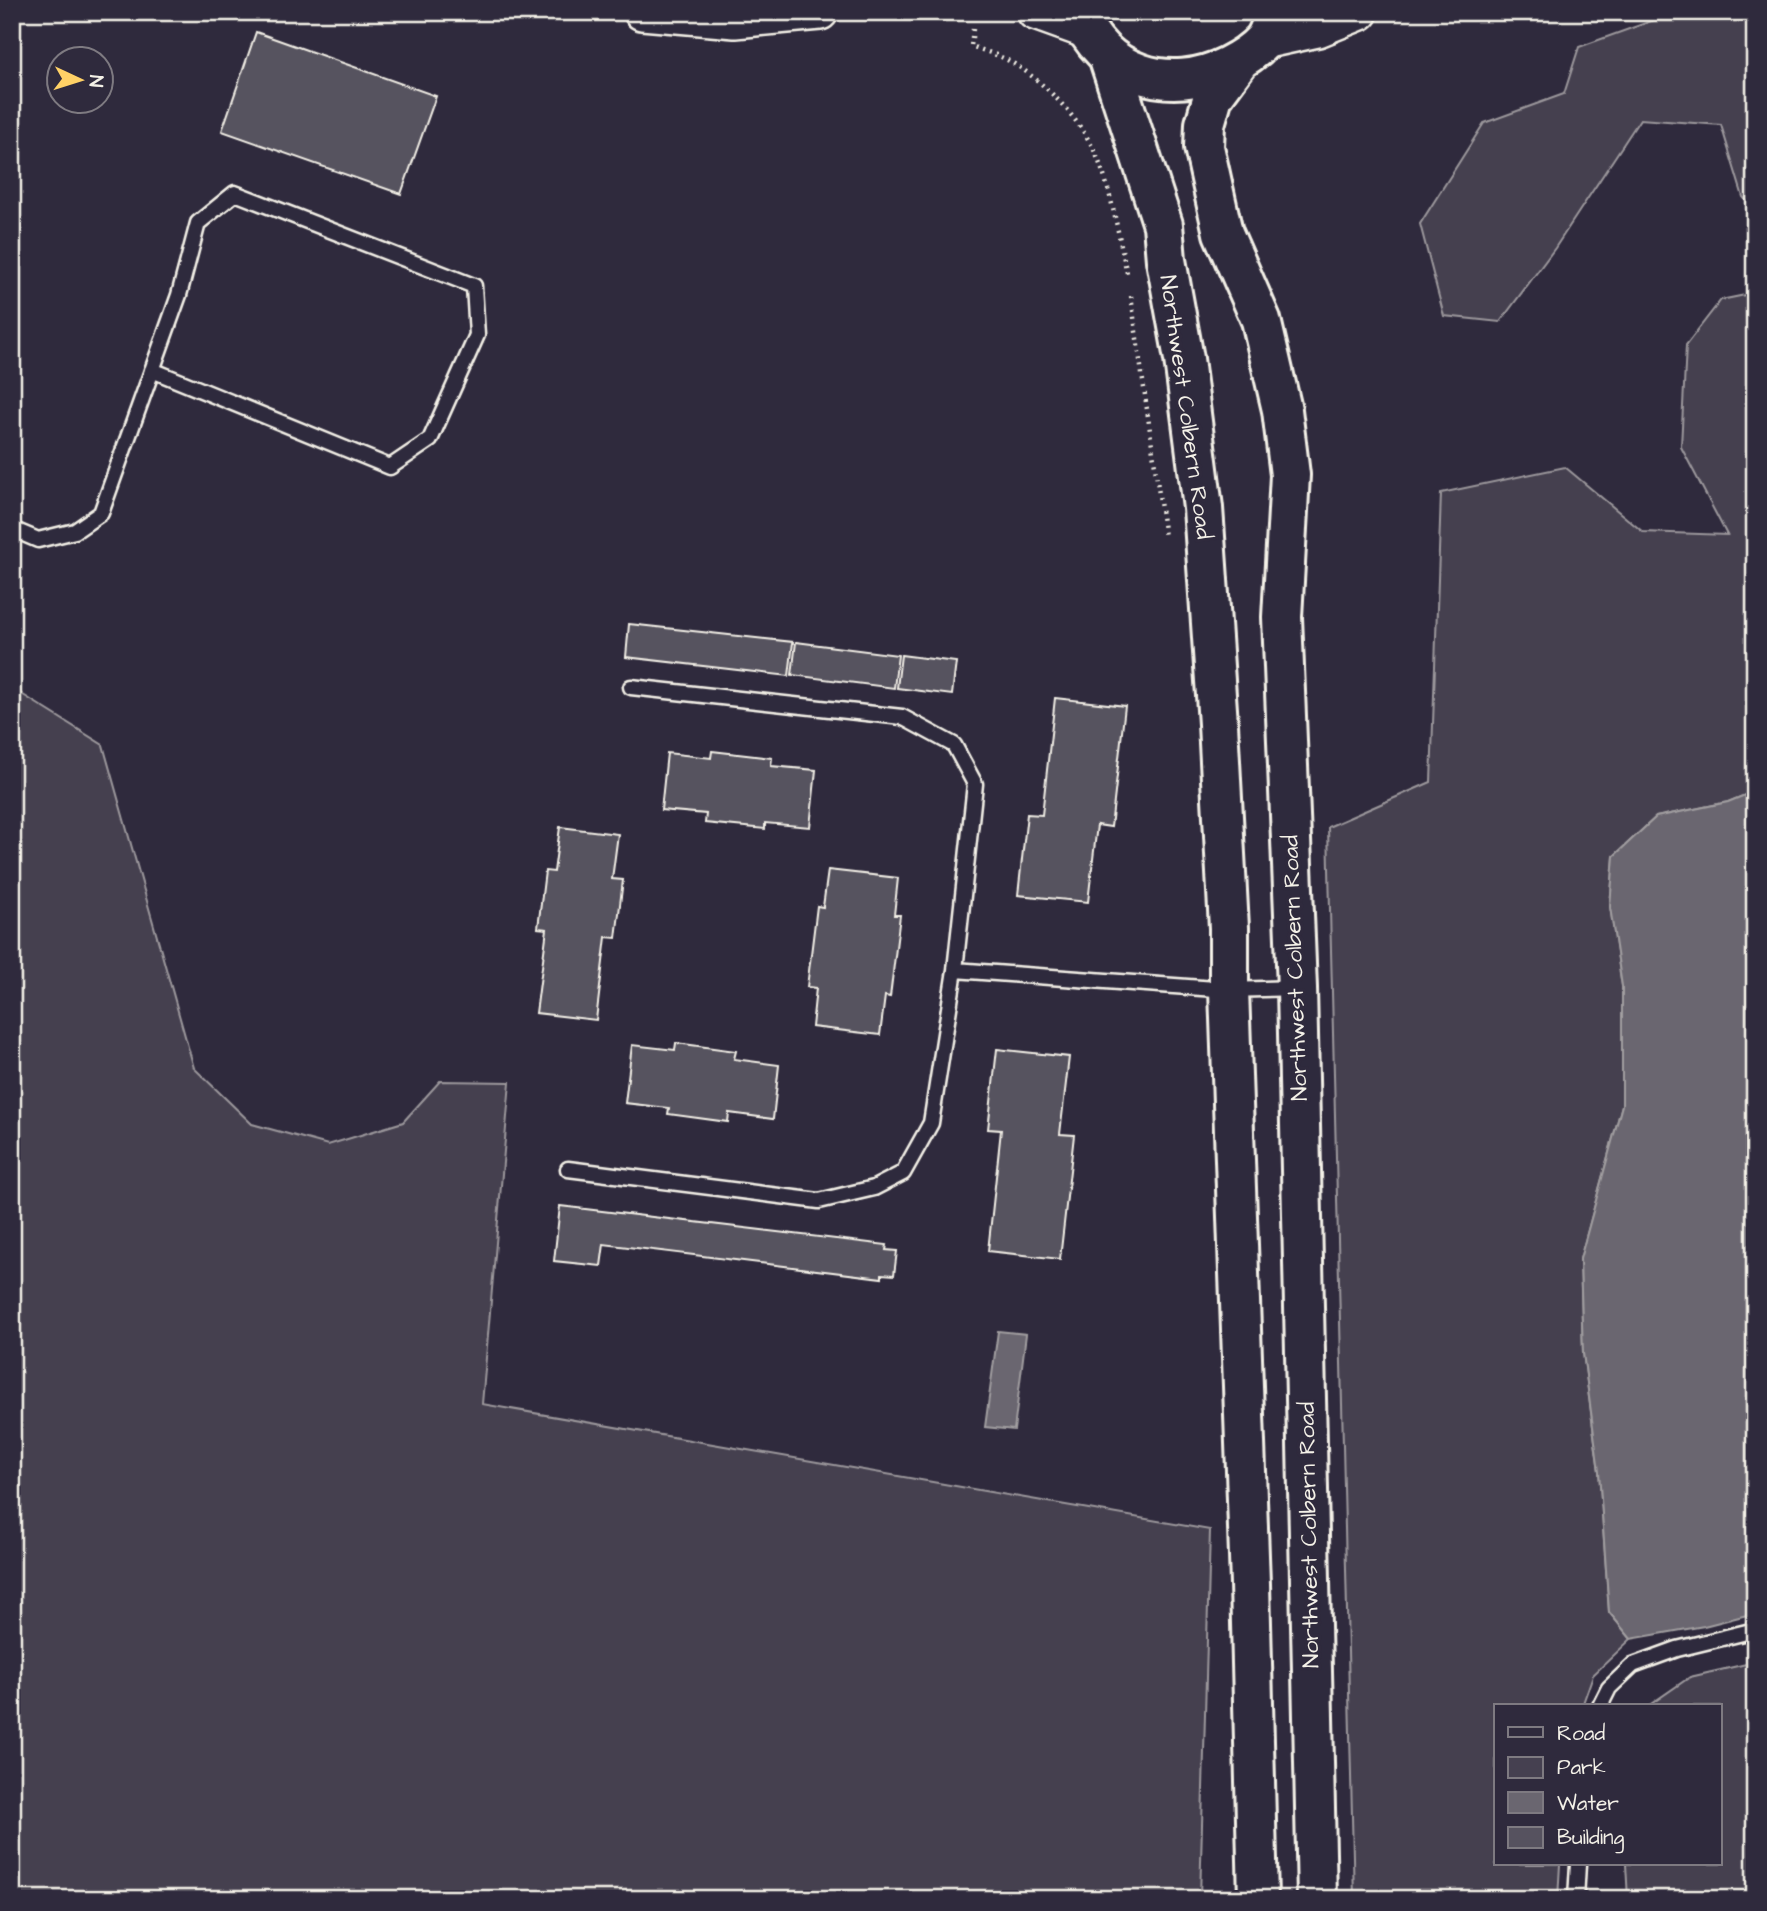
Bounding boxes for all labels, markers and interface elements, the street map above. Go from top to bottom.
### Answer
north arrow [46,46,116,116]
text: N [82,74,109,88]
street label: Northwest Colbern Road [1152,273,1220,541]
street label: Northwest Colbern Road [1274,834,1316,1102]
street label: Northwest Colbern Road [1291,1401,1327,1668]
legend [1494,1704,1722,1866]
text: Road [1557,1719,1605,1748]
text: Park [1557,1753,1606,1782]
text: Water [1557,1789,1619,1818]
text: Building [1557,1823,1625,1854]

